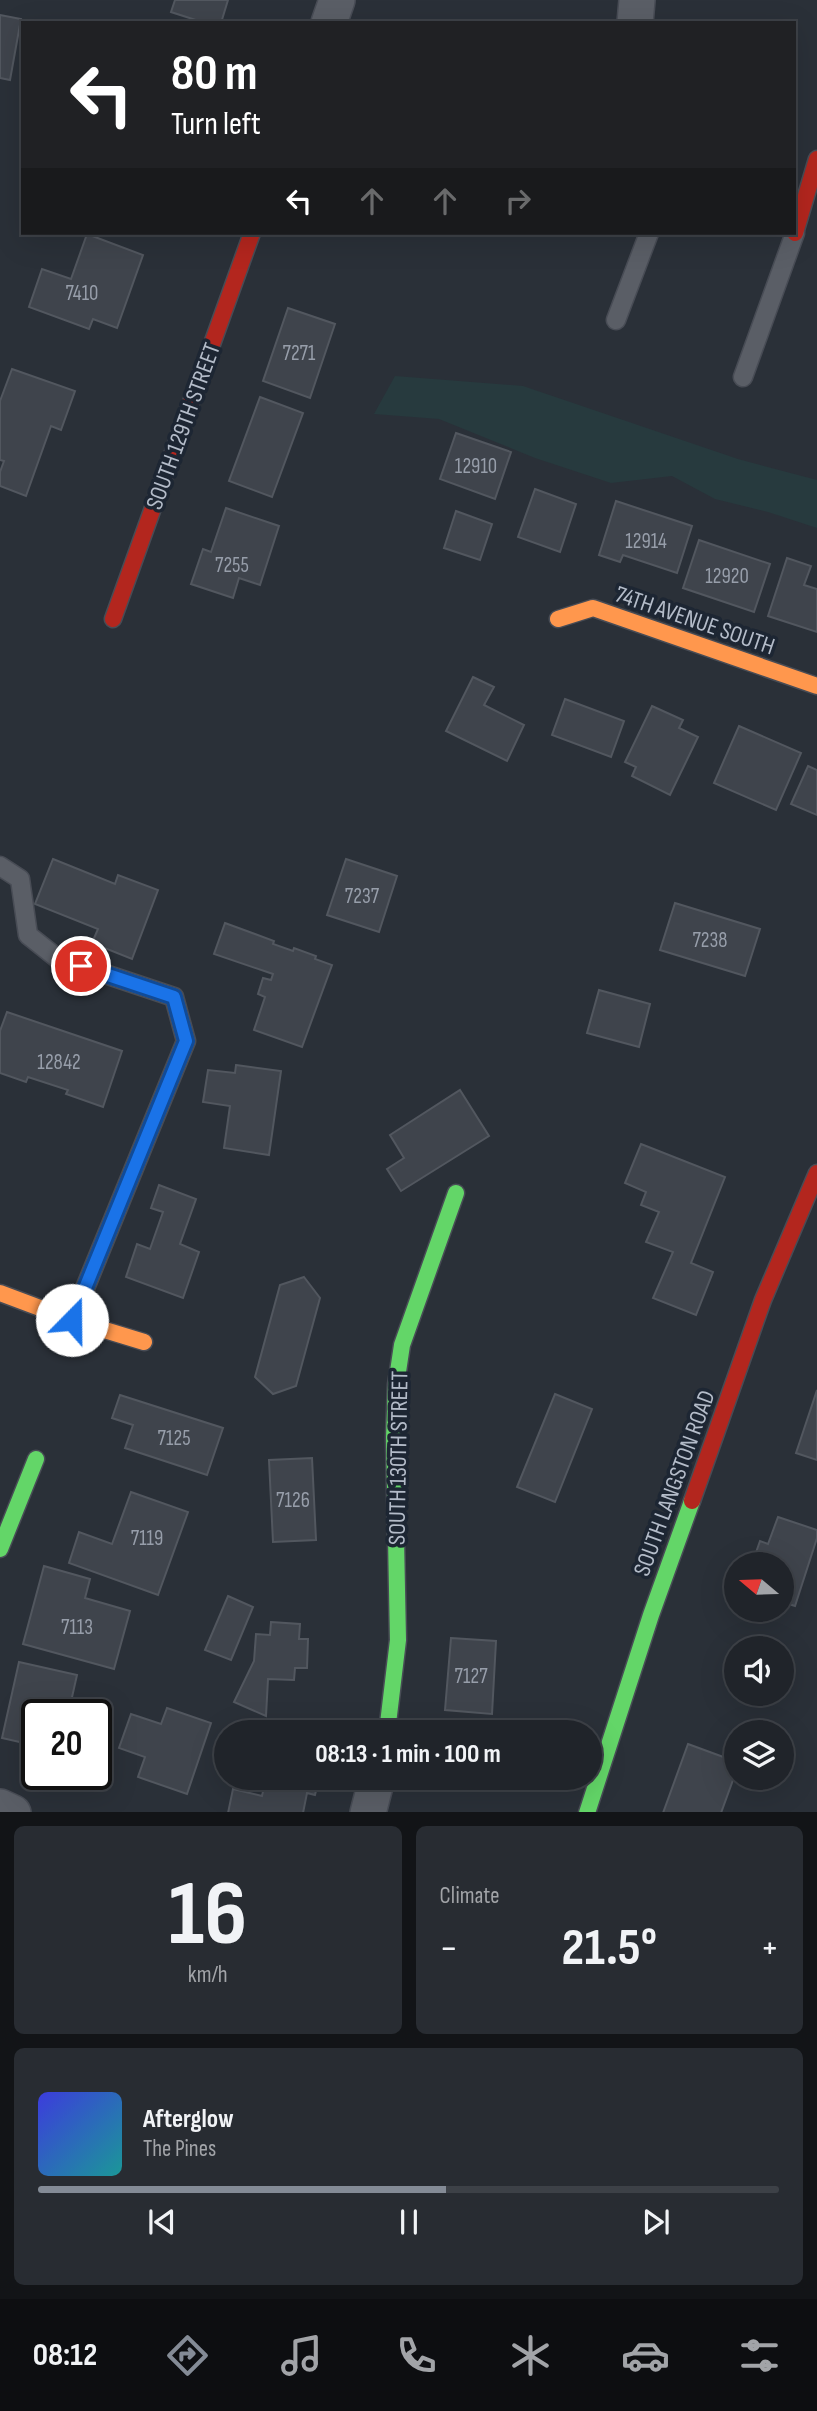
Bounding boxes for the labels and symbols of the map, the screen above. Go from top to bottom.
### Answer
house number: 7410 [66,281,98,306]
street label: SOUTH 129TH STREET [140,339,227,513]
house number: 7271 [283,341,316,366]
house number: 12910 [455,454,497,479]
house number: 12914 [625,529,667,554]
house number: 7255 [215,553,249,578]
house number: 12920 [705,564,749,589]
street label: 74TH AVENUE SOUTH [611,580,778,661]
house number: 7237 [345,884,380,909]
house number: 7238 [692,928,728,953]
pin [51,936,111,996]
house number: 12842 [37,1050,81,1075]
position arrow [35,1283,109,1357]
street label: SOUTH 130TH STREET [382,1370,415,1545]
street label: SOUTH LANGSTON ROAD [627,1386,721,1580]
house number: 7125 [157,1426,191,1451]
house number: 7126 [276,1488,310,1513]
house number: 7119 [131,1526,163,1551]
north arrow [724,1552,794,1622]
house number: 7113 [61,1615,93,1640]
house number: 7127 [454,1664,488,1689]
speed limit sign: 20 [21,1699,112,1790]

